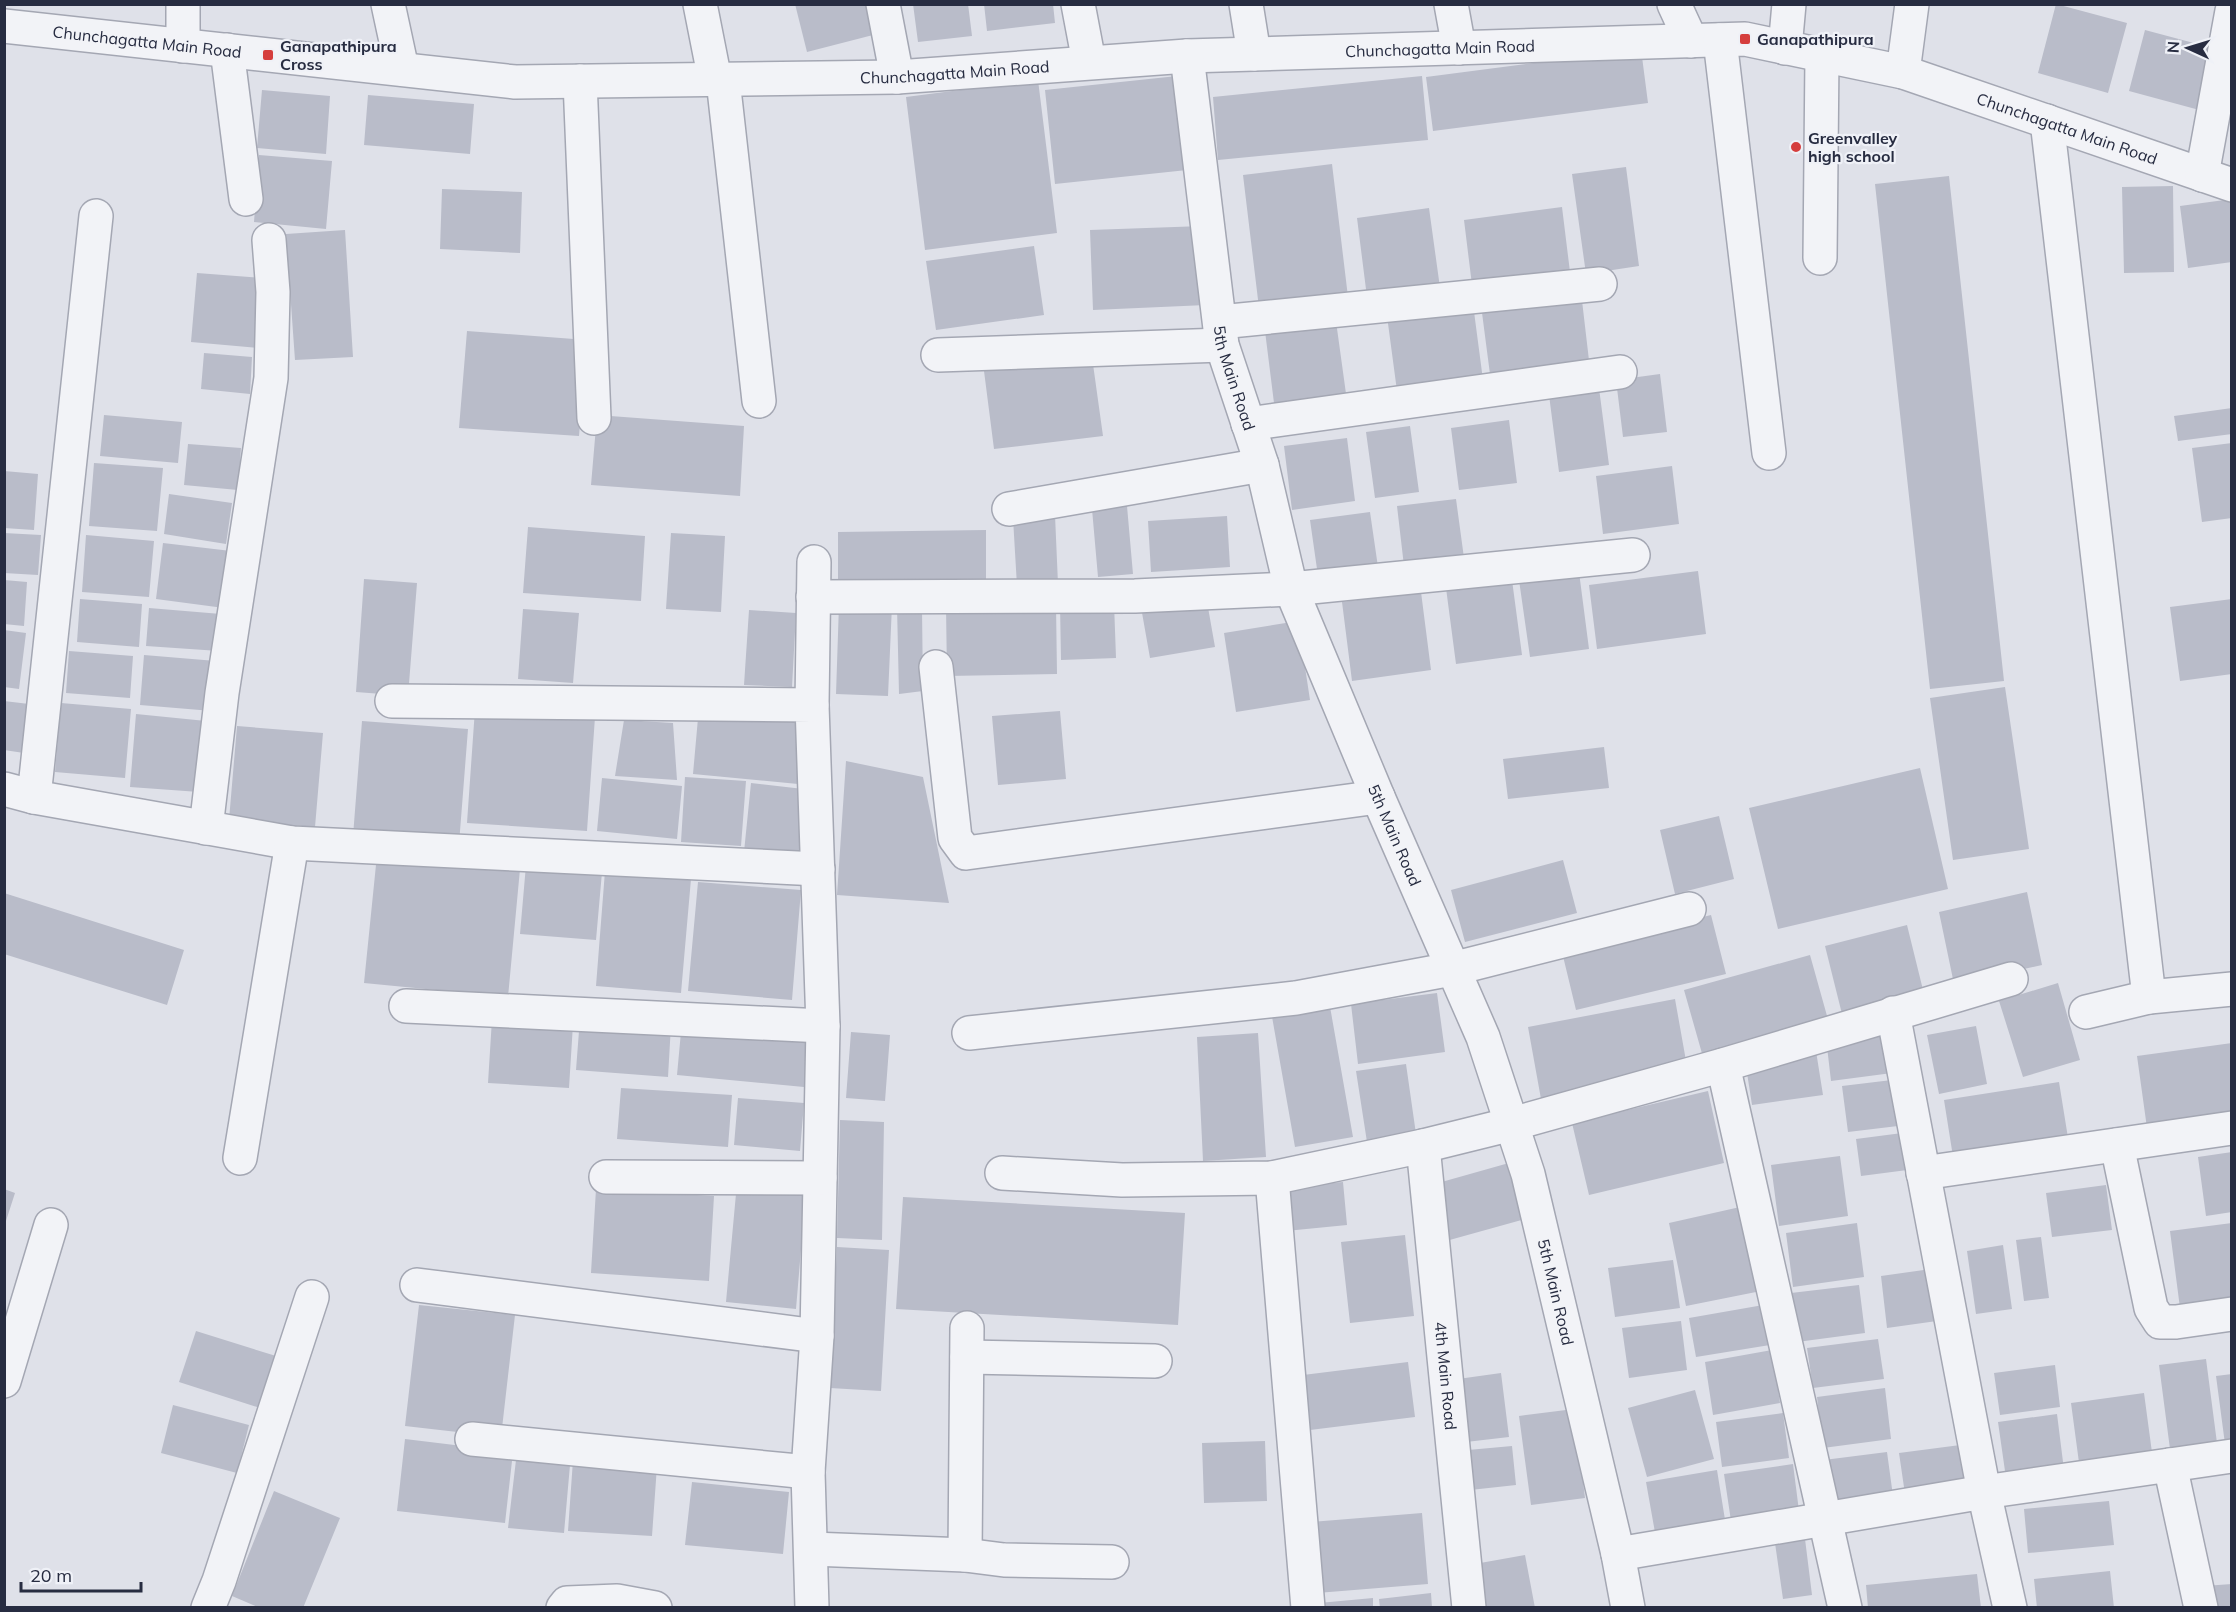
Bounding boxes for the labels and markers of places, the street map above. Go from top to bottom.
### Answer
place label: Ganapathipura [1757,29,1874,49]
marker: Ganapathipura [1738,32,1752,46]
place label: Ganapathipura Cross [280,36,397,74]
marker: Ganapathipura Cross [261,48,275,62]
place label: Greenvalley high school [1808,128,1898,166]
marker: Greenvalley high school [1789,140,1803,154]

